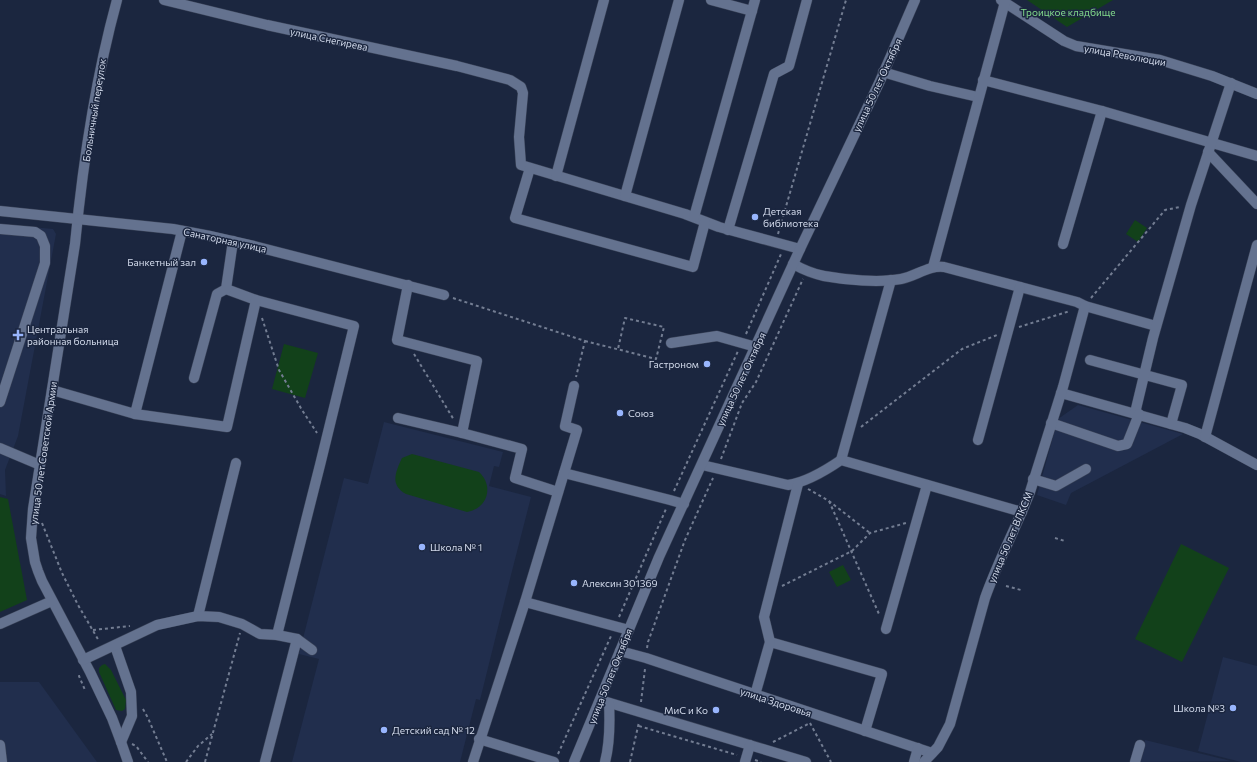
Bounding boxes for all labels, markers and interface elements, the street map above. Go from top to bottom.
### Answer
park label: Троицкое кладбище [1021,6,1115,18]
street label: улица Снегирева [289,25,369,53]
street label: улица 50 лет Октября [850,36,904,134]
street label: улица Революции [1083,42,1167,68]
street label: Больничный переулок [80,57,108,162]
place label: Детская библиотека [763,205,819,229]
marker: Детская библиотека [750,212,760,222]
street label: Санаторная улица [182,225,268,255]
place label: Банкетный зал [127,256,196,268]
marker: Банкетный зал [199,257,209,267]
place label: Центральная районная больница [27,323,119,347]
marker: Центральная районная больница [12,329,24,341]
street label: улица 50 лет Октября [714,330,768,428]
place label: Гастроном [649,358,699,370]
marker: Гастроном [702,359,712,369]
street label: улица 50 лет Советской Армии [27,381,59,525]
place label: Союз [628,407,654,419]
marker: Союз [615,408,625,418]
street label: улица 50 лет ВЛКСМ [985,490,1035,584]
place label: Школа № 1 [430,541,482,553]
marker: Школа № 1 [417,542,427,552]
place label: Алексин 301369 [582,577,658,589]
marker: Алексин 301369 [569,578,579,588]
street label: улица 50 лет Октября [585,627,635,725]
street label: улица Здоровья [739,685,813,719]
place label: Школа №3 [1173,702,1225,714]
marker: Школа №3 [1228,703,1238,713]
place label: МиС и Ко [664,704,708,716]
marker: МиС и Ко [711,705,721,715]
place label: Детский сад № 12 [392,724,475,736]
marker: Детский сад № 12 [379,725,389,735]

